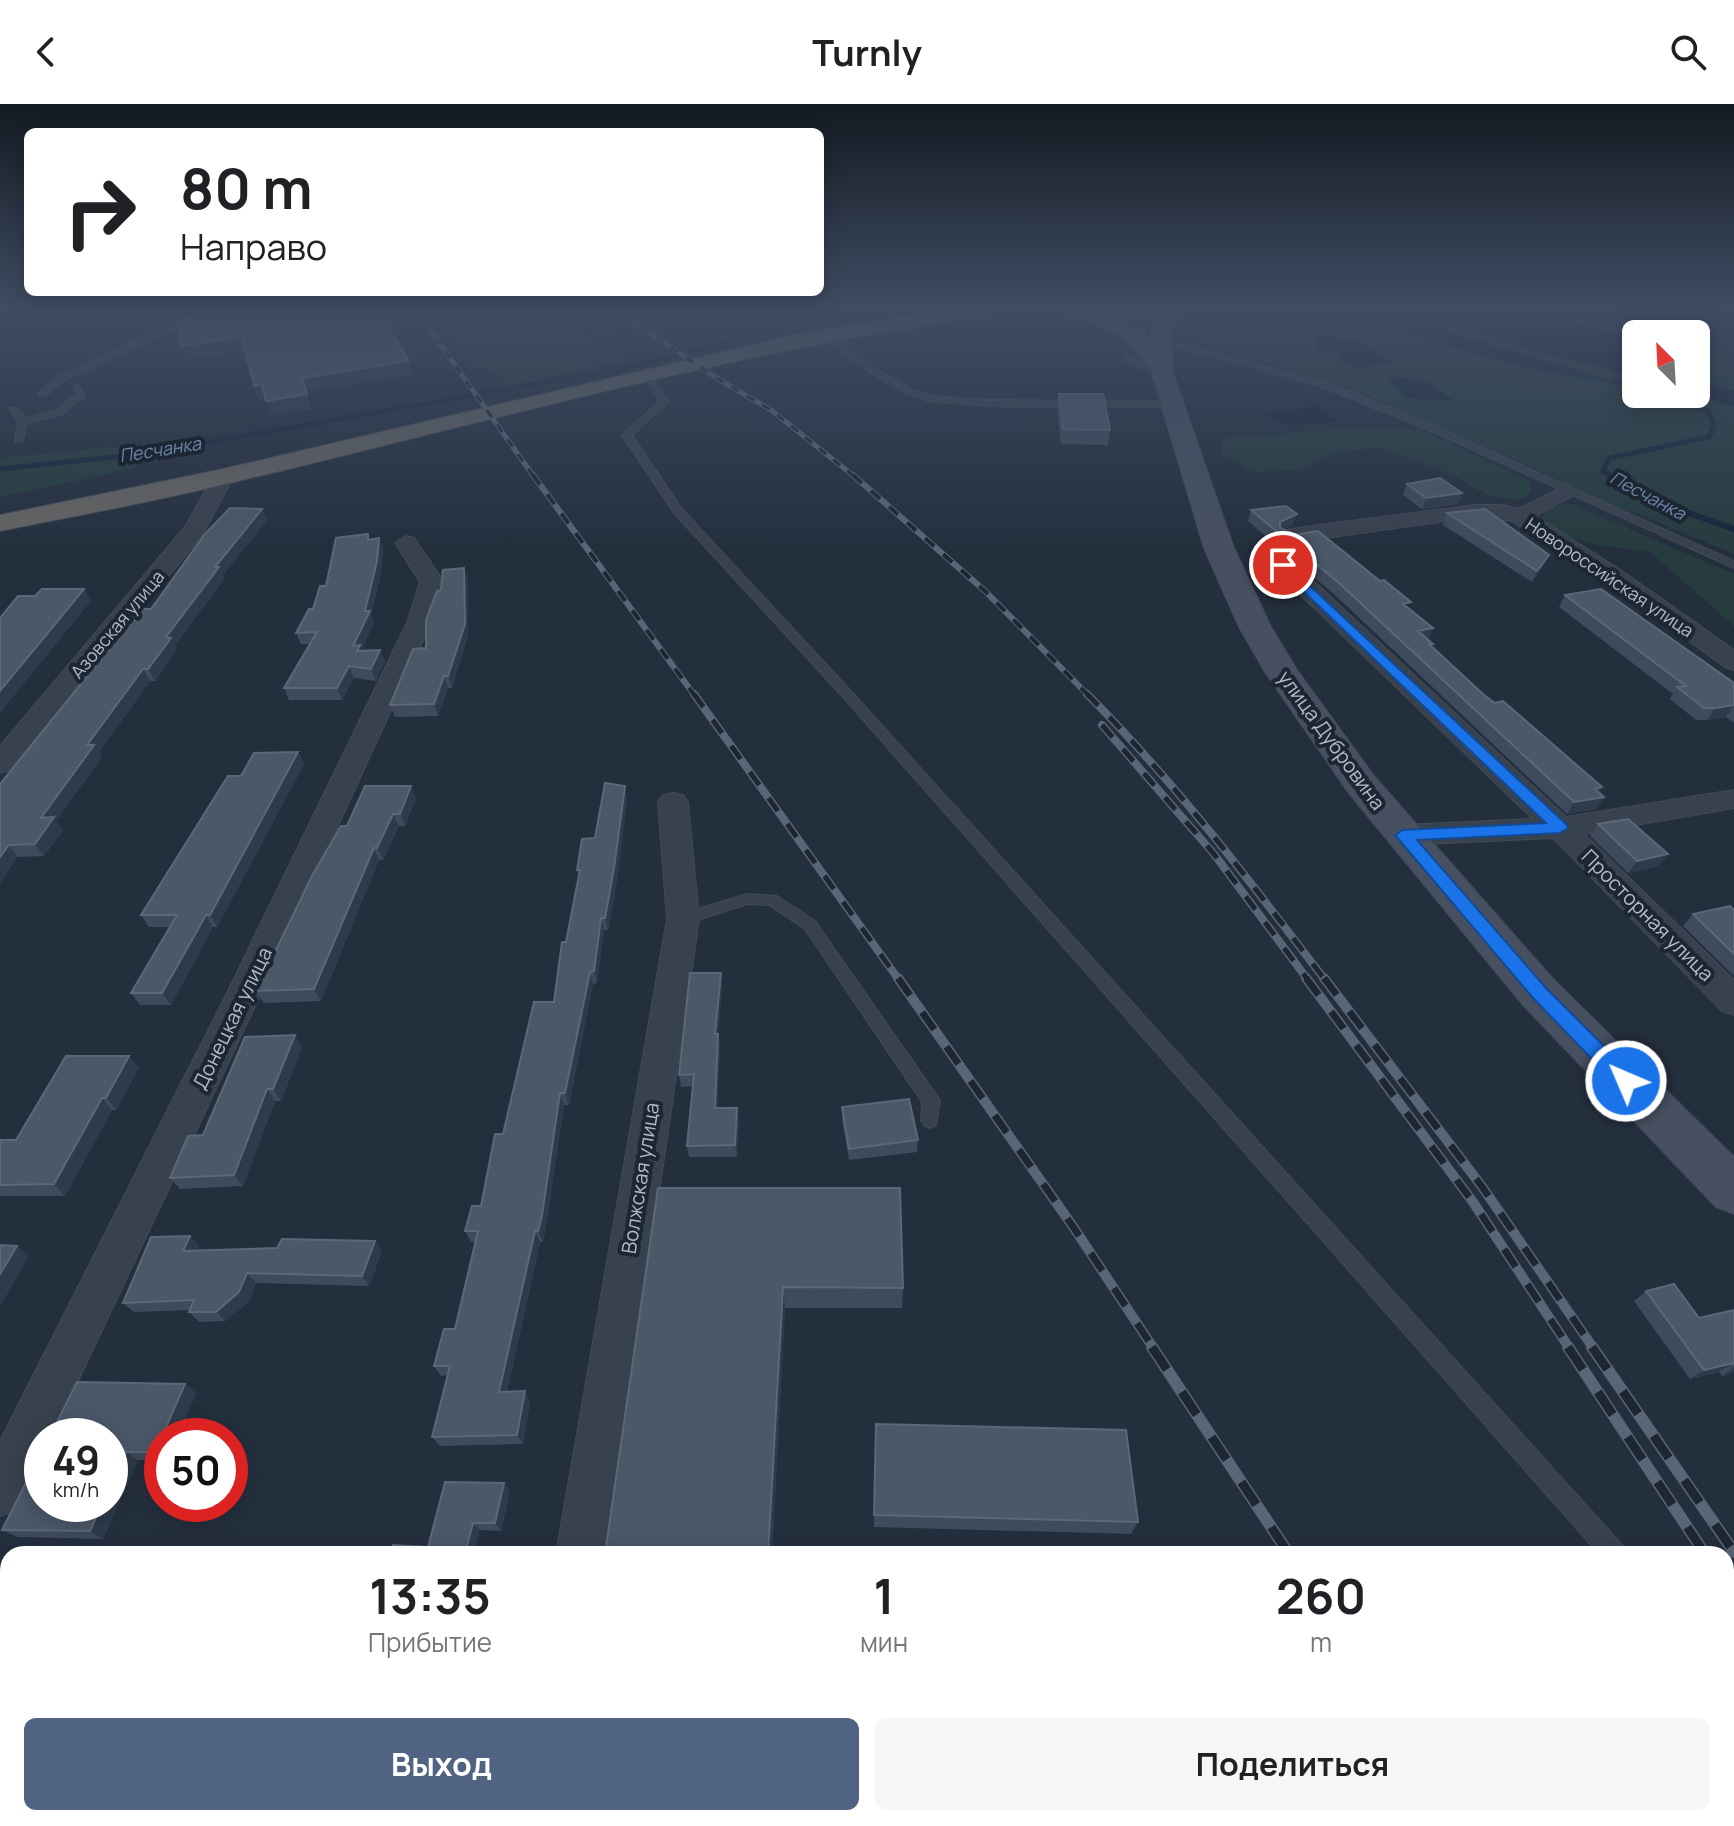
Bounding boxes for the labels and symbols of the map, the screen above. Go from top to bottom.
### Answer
north arrow [1622,320,1710,408]
water label: Песчанка [117,431,203,467]
water label: Песчанка [1606,465,1691,525]
street label: Новороссийская улица [1521,512,1699,642]
pin [1249,531,1317,599]
street label: Азовская улица [65,565,169,683]
street label: улица Дубровина [1272,665,1392,815]
street label: Просторная улица [1576,843,1720,987]
street label: Донецкая улица [186,942,278,1094]
position arrow [1584,1039,1668,1123]
street label: Волжская улица [615,1100,665,1256]
speed limit sign: 50 [144,1418,248,1522]

